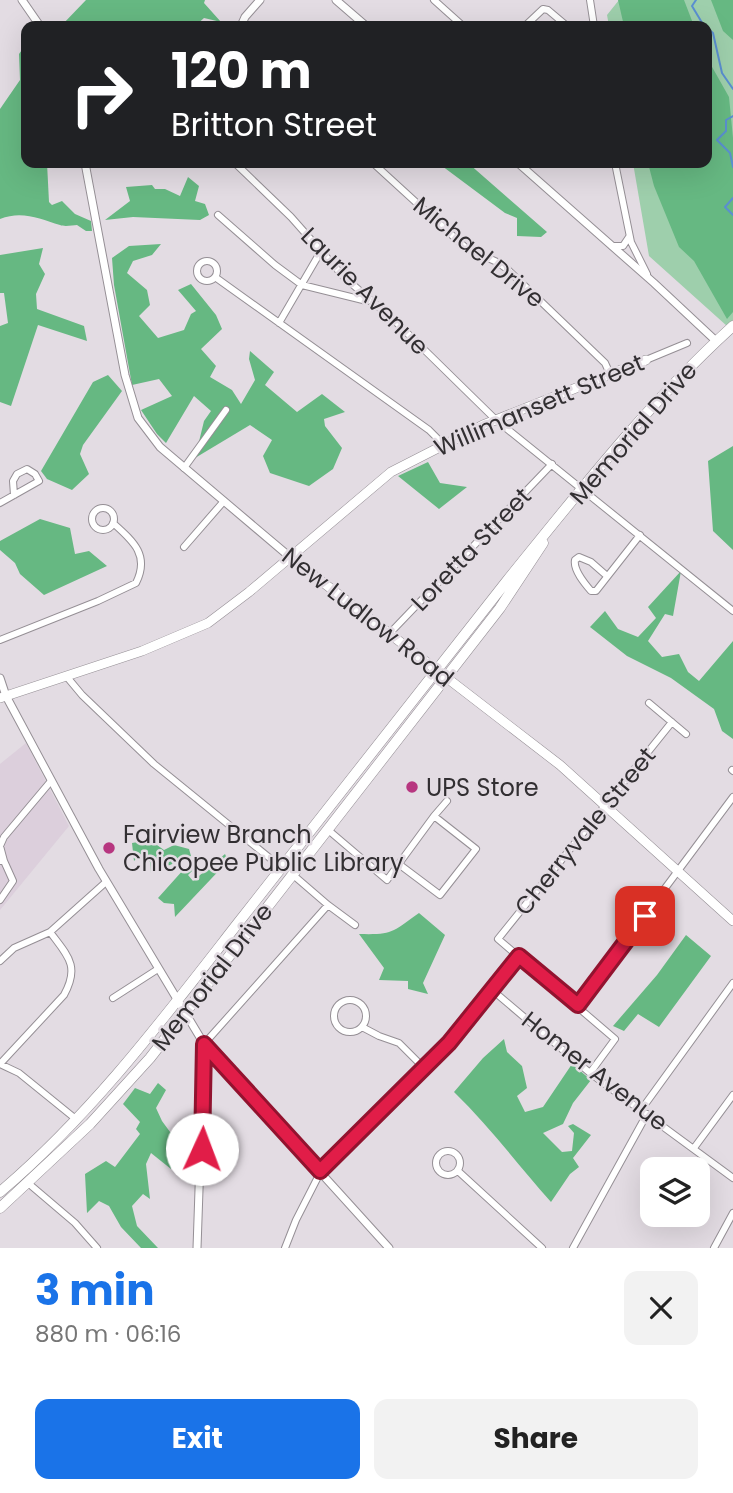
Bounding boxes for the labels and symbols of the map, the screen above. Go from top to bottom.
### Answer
street label: Michael Drive [406,189,552,315]
street label: Laurie Avenue [294,220,436,362]
street label: Willimansett Street [429,346,649,464]
street label: Memorial Drive [562,355,704,511]
street label: Loretta Street [404,480,538,618]
street label: New Ludlow Road [275,539,461,695]
street label: Cherryvale Street [507,740,663,922]
place label: UPS Store [426,771,539,804]
marker: UPS Store [404,779,420,795]
place label: Fairview Branch Chicopee Public Library [123,818,404,879]
marker: Fairview Branch Chicopee Public Library [101,840,117,856]
pin [615,886,675,946]
street label: Memorial Drive [144,896,280,1058]
street label: Homer Avenue [515,1003,675,1139]
position arrow [165,1112,239,1186]

